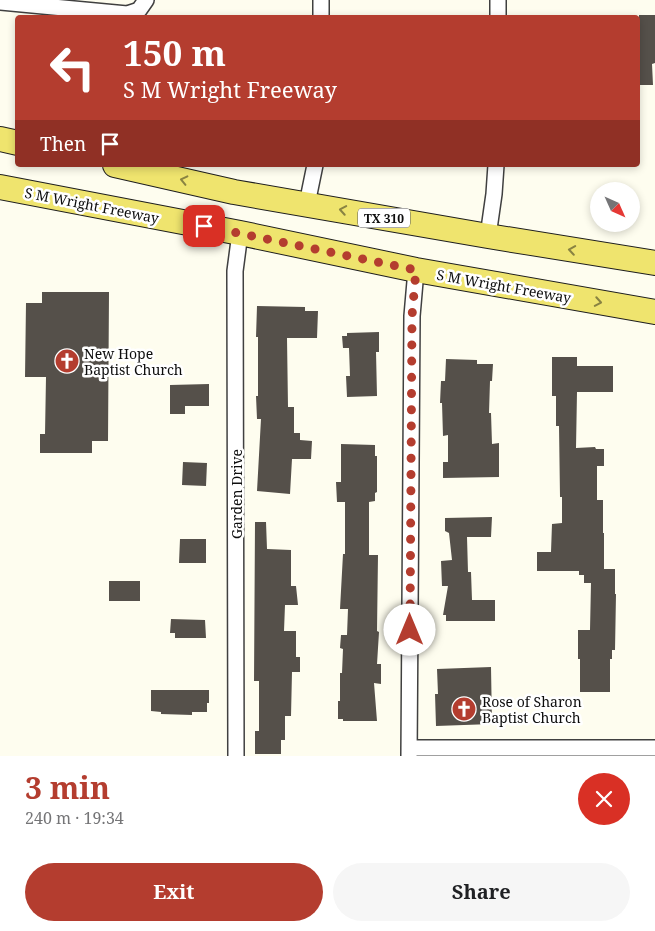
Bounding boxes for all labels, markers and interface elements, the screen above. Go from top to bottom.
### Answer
text: 150 m [123,29,226,76]
icon: left [40,35,105,100]
text: S M Wright Freeway [123,74,337,104]
icon: arrive [96,130,124,158]
text: Then [40,131,86,157]
one-way arrow [179,175,188,186]
north arrow [590,182,640,232]
map controls [590,182,640,232]
street label: S M Wright Freeway [23,183,161,227]
pin [183,205,225,247]
one-way arrow [339,206,348,216]
road number: TX 310 [358,208,410,228]
icon: arrive [190,212,218,240]
one-way arrow [568,245,577,255]
street label: S M Wright Freeway [435,265,573,307]
one-way arrow [593,296,602,306]
place label: New Hope Baptist Church [84,344,183,379]
church icon: New Hope Baptist Church [54,348,80,374]
street label: Garden Drive [227,449,246,539]
position arrow [383,603,435,655]
place label: Rose of Sharon Baptist Church [482,692,582,727]
church icon: Rose of Sharon Baptist Church [451,696,477,722]
text: 3 min [25,767,110,808]
button: close [578,773,630,825]
text: 240 m · 19:34 [25,807,124,829]
button: Exit [25,863,323,921]
button: Share [333,863,630,921]

